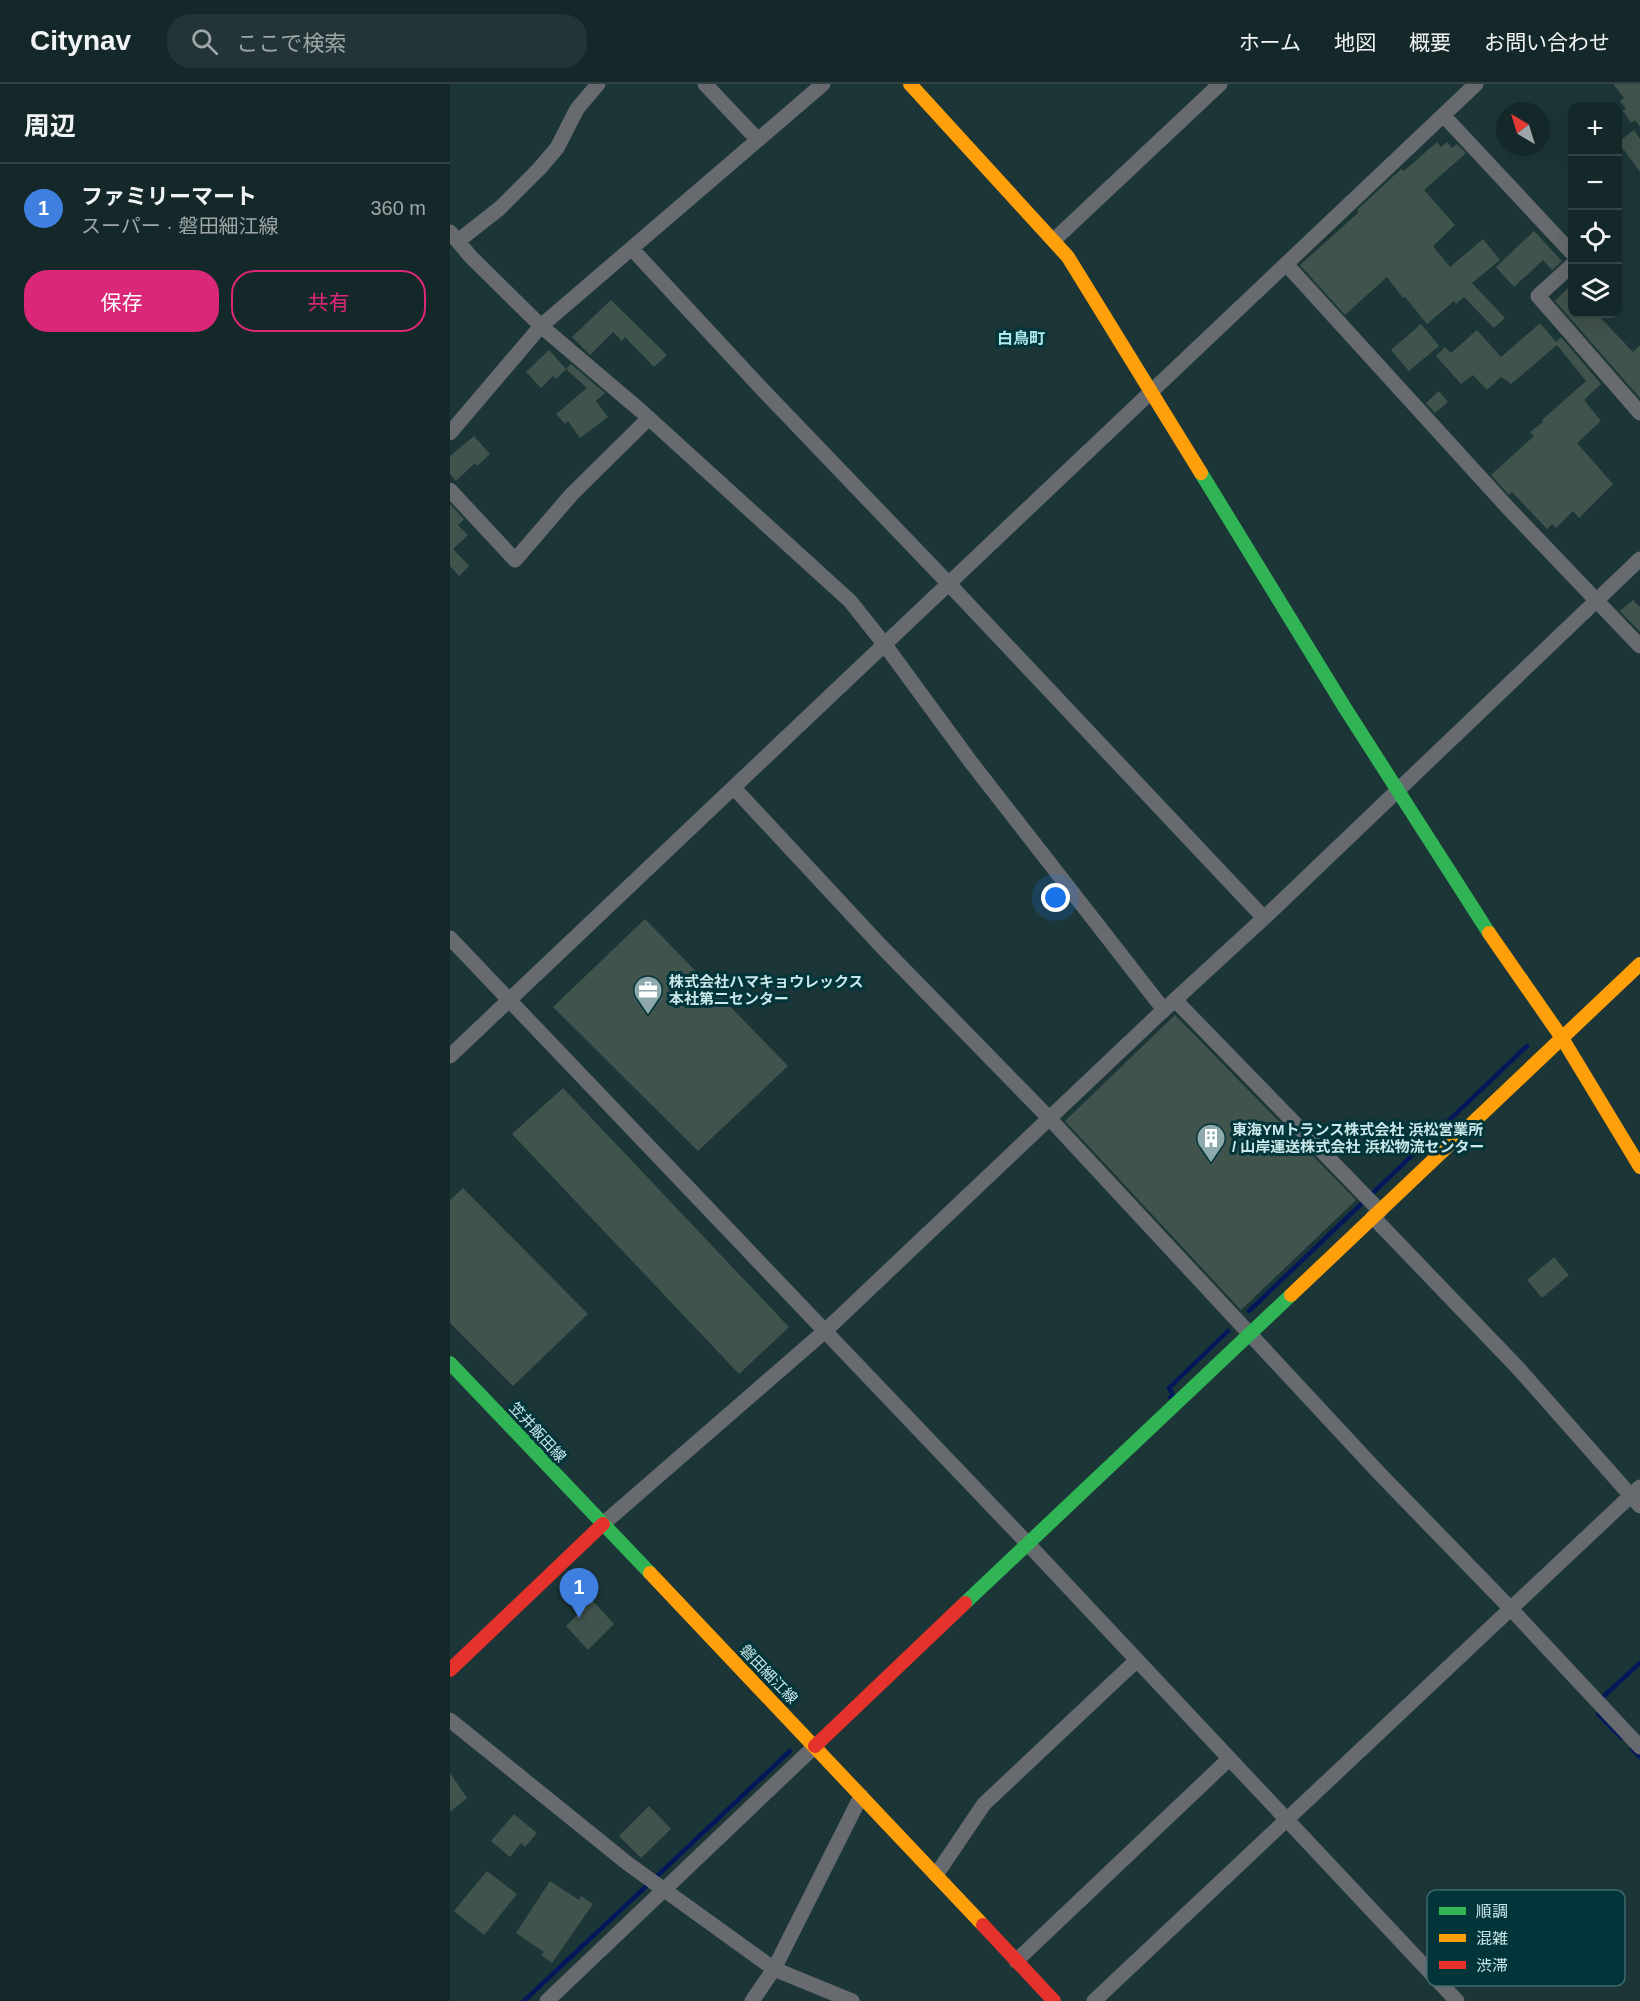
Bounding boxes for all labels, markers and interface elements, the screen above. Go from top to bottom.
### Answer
search box [167,14,587,68]
text: Citynav [30,25,131,56]
icon: search [188,25,221,58]
text: ここで検索 [236,31,346,56]
text: ホーム [1239,31,1301,54]
text: 地図 [1334,31,1376,54]
text: 概要 [1409,31,1451,54]
text: お問い合わせ [1484,31,1610,54]
north arrow [1496,102,1550,156]
map controls [1568,102,1622,318]
button: + [1568,102,1622,156]
text: 周辺 [24,111,76,141]
button: − [1568,156,1622,210]
text: ファミリーマート [81,184,257,209]
text: 1 [38,197,49,219]
text: 360 m [370,197,426,219]
button: locate [1568,210,1622,264]
text: スーパー · 磐田細江線 [81,215,279,237]
button: layers [1568,264,1622,318]
button: 保存 [24,270,219,332]
button: 共有 [231,270,426,332]
district label: 白鳥町 [997,329,1045,347]
your location [1041,883,1070,912]
place label: 株式会社ハマキョウレックス 本社第二センター [669,973,864,1007]
office icon: 株式会社ハマキョウレックス 本社第二センター [632,974,664,1016]
place label: 東海YMトランス株式会社 浜松営業所 / 山岸運送株式会社 浜松物流センター [1232,1121,1485,1155]
building icon: 東海YMトランス株式会社 浜松営業所 / 山岸運送株式会社 浜松物流センター [1195,1122,1227,1164]
street label: 笠井飯田線 [506,1399,570,1465]
pin: 1 [560,1568,598,1618]
street label: 磐田細江線 [737,1641,801,1707]
legend [1427,1890,1625,1986]
text: 順調 [1476,1903,1508,1920]
text: 混雑 [1476,1930,1508,1947]
text: 渋滞 [1476,1957,1508,1974]

